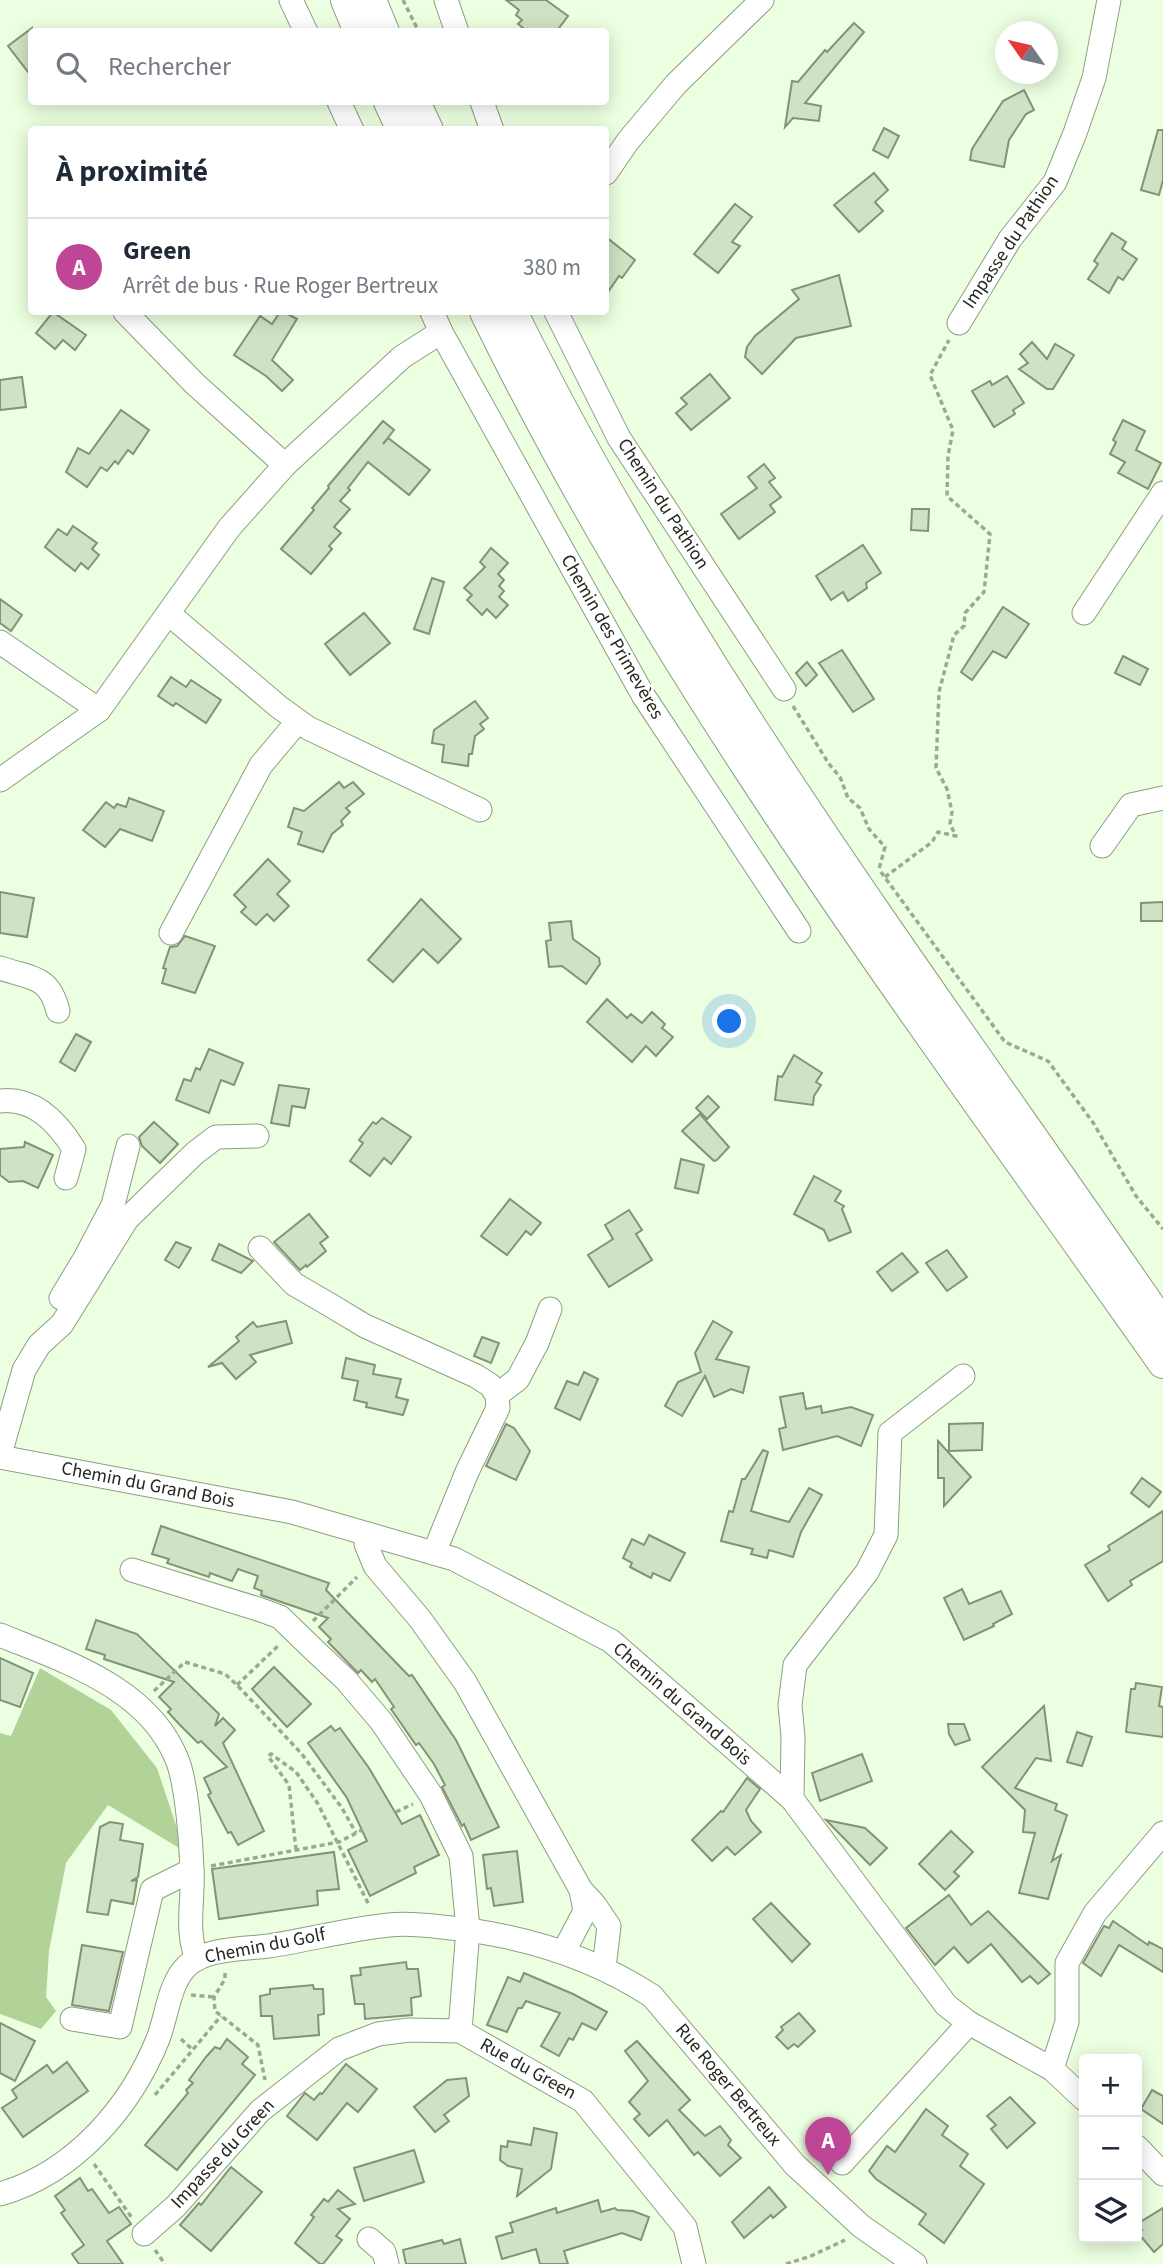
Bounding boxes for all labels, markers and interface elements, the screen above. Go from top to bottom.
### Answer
north arrow [995,21,1058,84]
search box [28,28,609,105]
icon: search [52,48,90,86]
text: Rechercher [108,48,231,85]
text: À proximité [56,150,208,193]
street label: Impasse du Pathion [956,170,1066,314]
text: Green [123,232,191,269]
text: A [72,251,86,284]
text: 380 m [523,251,581,284]
text: Arrêt de bus · Rue Roger Bertreux [123,269,438,302]
street label: Chemin du Pathion [610,433,716,575]
street label: Chemin des Primevères [554,550,670,724]
your location [712,1004,746,1038]
street label: Chemin du Grand Bois [59,1455,237,1515]
street label: Chemin du Grand Bois [607,1636,757,1772]
street label: Chemin du Golf [202,1921,329,1971]
street label: Rue Roger Bertreux [669,2018,788,2153]
street label: Rue du Green [475,2031,581,2107]
map controls [1079,2054,1142,2243]
button: + [1079,2054,1142,2117]
street label: Impasse du Green [165,2093,281,2215]
pin: A [805,2117,851,2175]
button: − [1079,2117,1142,2180]
button: layers [1079,2180,1142,2243]

